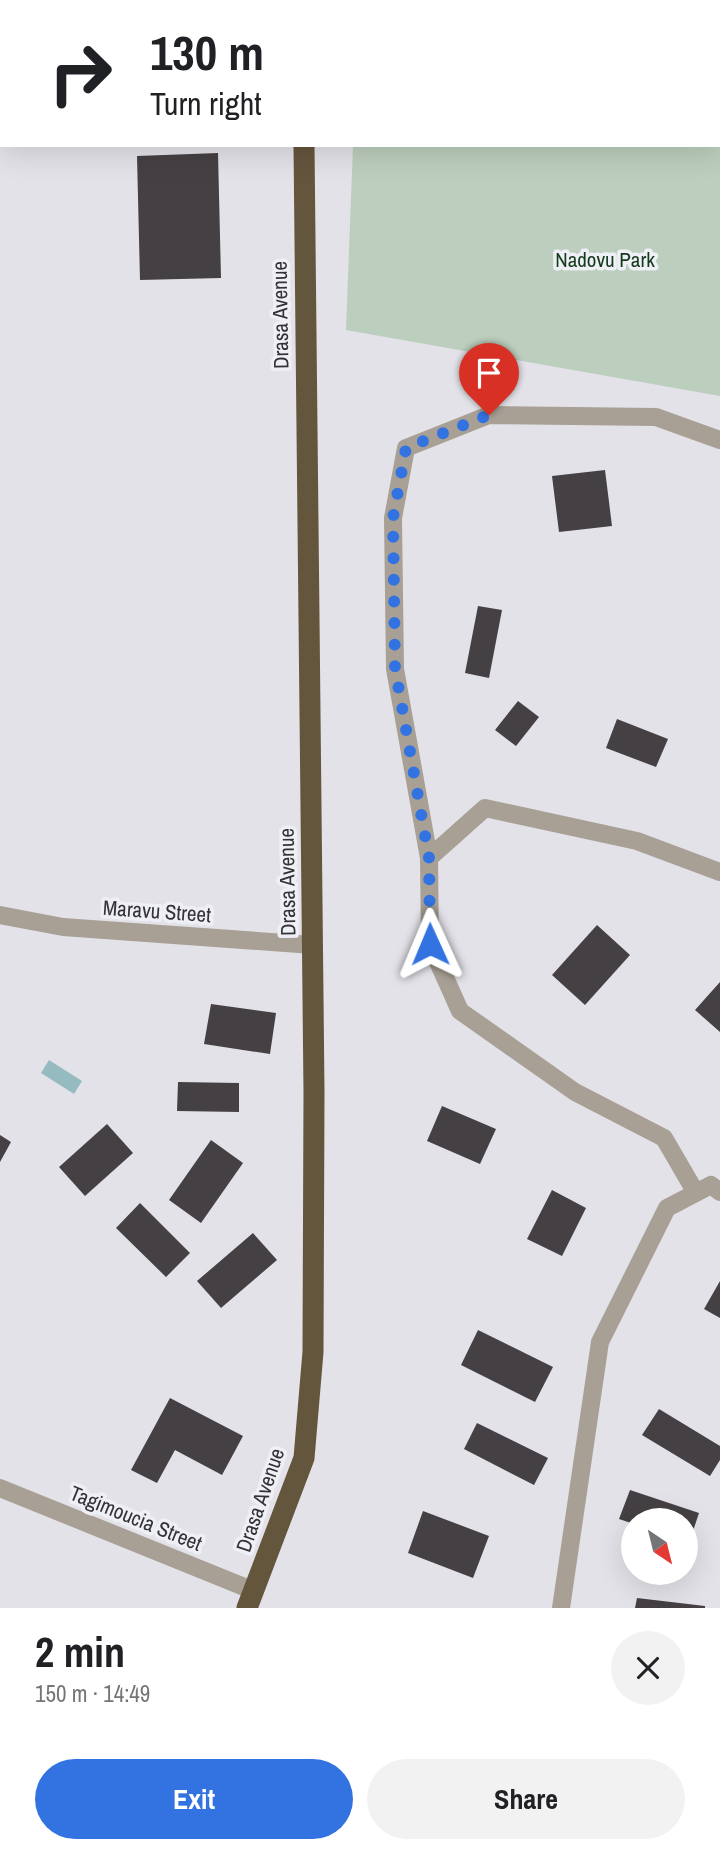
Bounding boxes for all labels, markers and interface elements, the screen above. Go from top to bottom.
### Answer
text: 130 m [150,19,264,85]
icon: right [35,28,126,119]
text: Turn right [150,82,262,125]
park label: Nadovu Park [555,245,655,274]
street label: Drasa Avenue [265,261,295,369]
pin [459,343,519,415]
icon: arrive [470,354,508,392]
street label: Drasa Avenue [272,828,302,936]
street label: Maravu Street [102,893,212,929]
position arrow [393,907,467,981]
street label: Drasa Avenue [229,1444,291,1556]
street label: Tagimoucia Street [66,1478,207,1558]
north arrow [621,1508,698,1586]
map controls [621,1508,698,1585]
text: 2 min [35,1624,125,1680]
button: close [611,1631,685,1705]
text: 150 m · 14:49 [35,1678,150,1709]
button: Exit [35,1759,353,1839]
button: Share [367,1759,685,1839]

